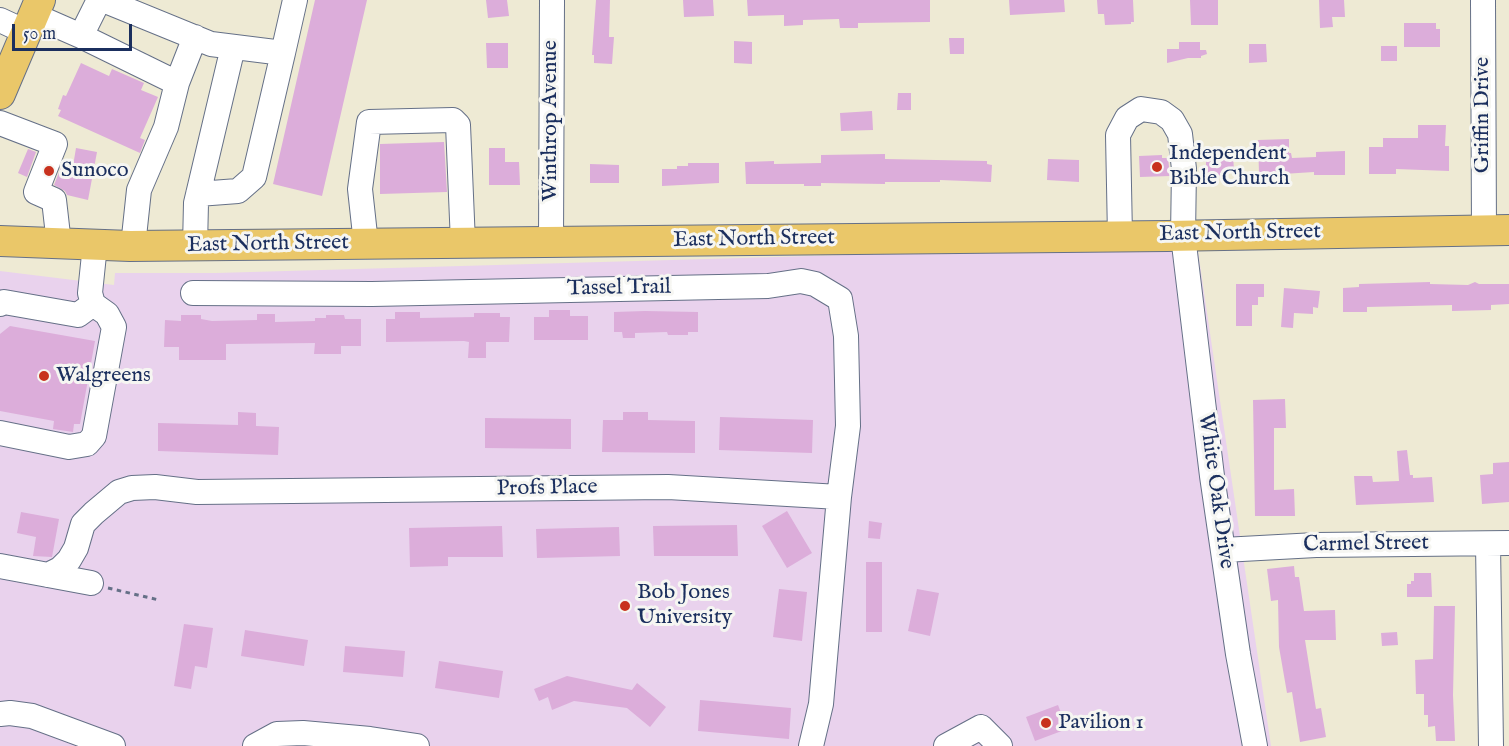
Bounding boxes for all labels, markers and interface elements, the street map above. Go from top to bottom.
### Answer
scale bar [15,12,135,50]
text: 50 m [23,23,56,46]
street label: Winthrop Avenue [538,40,564,202]
street label: Griffin Drive [1470,57,1496,173]
place label: Independent Bible Church [1169,141,1290,192]
place label: Sunoco [61,158,129,184]
marker: Independent Bible Church [1150,160,1164,174]
marker: Sunoco [42,164,56,178]
street label: East North Street [1159,219,1321,249]
street label: East North Street [673,225,835,255]
street label: East North Street [187,230,349,260]
street label: Tassel Trail [567,275,671,303]
place label: Walgreens [56,363,151,389]
marker: Walgreens [37,369,51,383]
street label: White Oak Drive [1191,411,1239,571]
street label: Profs Place [496,475,598,503]
street label: Carmel Street [1303,531,1429,559]
place label: Bob Jones University [637,580,732,632]
marker: Bob Jones University [618,599,632,613]
place label: Pavilion 1 [1058,710,1144,736]
marker: Pavilion 1 [1039,716,1053,730]

